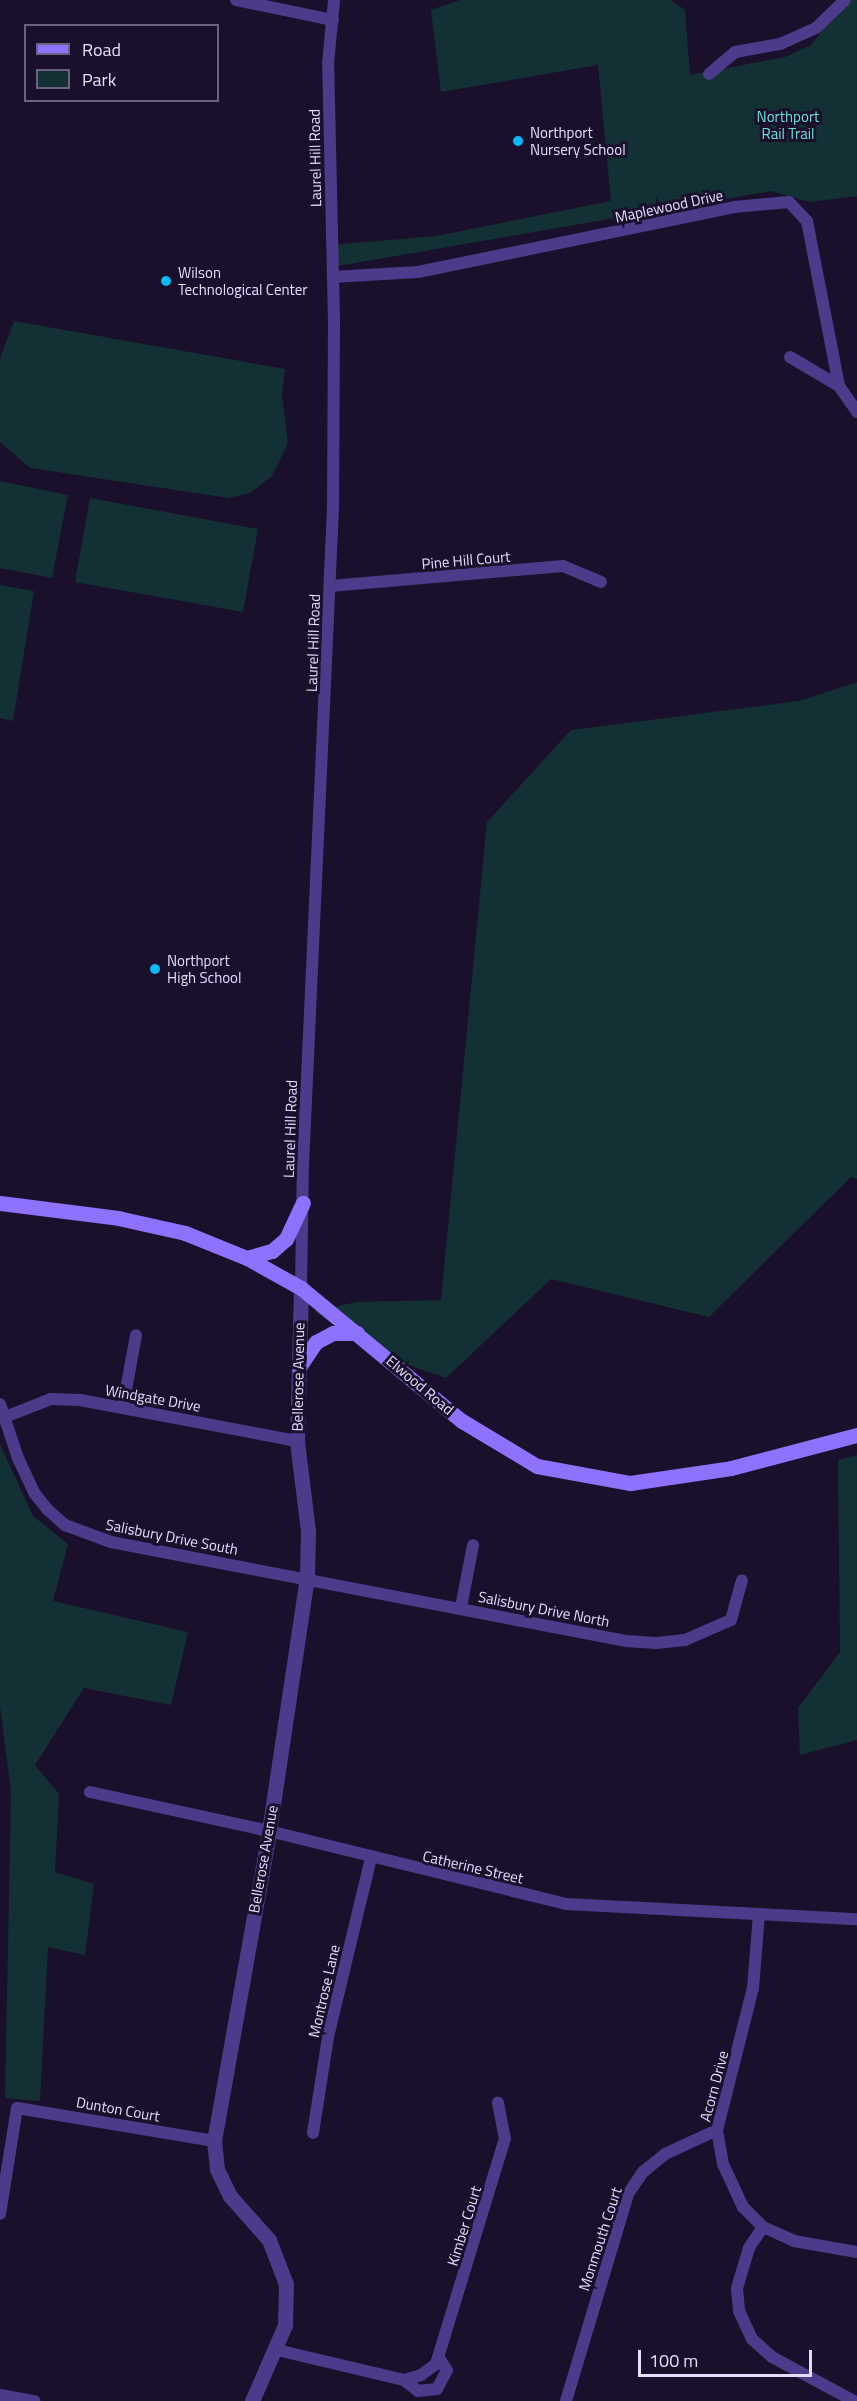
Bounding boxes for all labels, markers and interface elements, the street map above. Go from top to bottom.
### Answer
legend [24,24,219,102]
text: Road [82,36,121,63]
text: Park [82,66,116,93]
park label: Northport Rail Trail [757,107,819,142]
street label: Laurel Hill Road [305,109,325,207]
place label: Northport Nursery School [530,123,626,158]
marker: Northport Nursery School [511,134,525,148]
street label: Maplewood Drive [613,186,725,226]
place label: Wilson Technological Center [178,263,307,298]
marker: Wilson Technological Center [159,274,173,288]
street label: Pine Hill Court [421,547,511,573]
street label: Laurel Hill Road [302,594,324,692]
place label: Northport High School [167,951,242,986]
marker: Northport High School [148,962,162,976]
street label: Laurel Hill Road [279,1080,301,1178]
street label: Bellerose Avenue [288,1322,308,1432]
street label: Elwood Road [383,1352,457,1418]
street label: Windgate Drive [104,1381,202,1415]
street label: Salisbury Drive South [104,1515,240,1559]
street label: Salisbury Drive North [477,1587,611,1631]
street label: Bellerose Avenue [245,1804,281,1914]
street label: Catherine Street [421,1847,525,1887]
street label: Montrose Lane [305,1943,343,2039]
street label: Acorn Drive [696,2049,732,2123]
street label: Dunton Court [75,2093,161,2125]
street label: Kimber Court [443,2184,485,2268]
street label: Monmouth Court [575,2185,625,2293]
scale bar [641,2338,815,2376]
text: 100 m [649,2347,698,2374]

